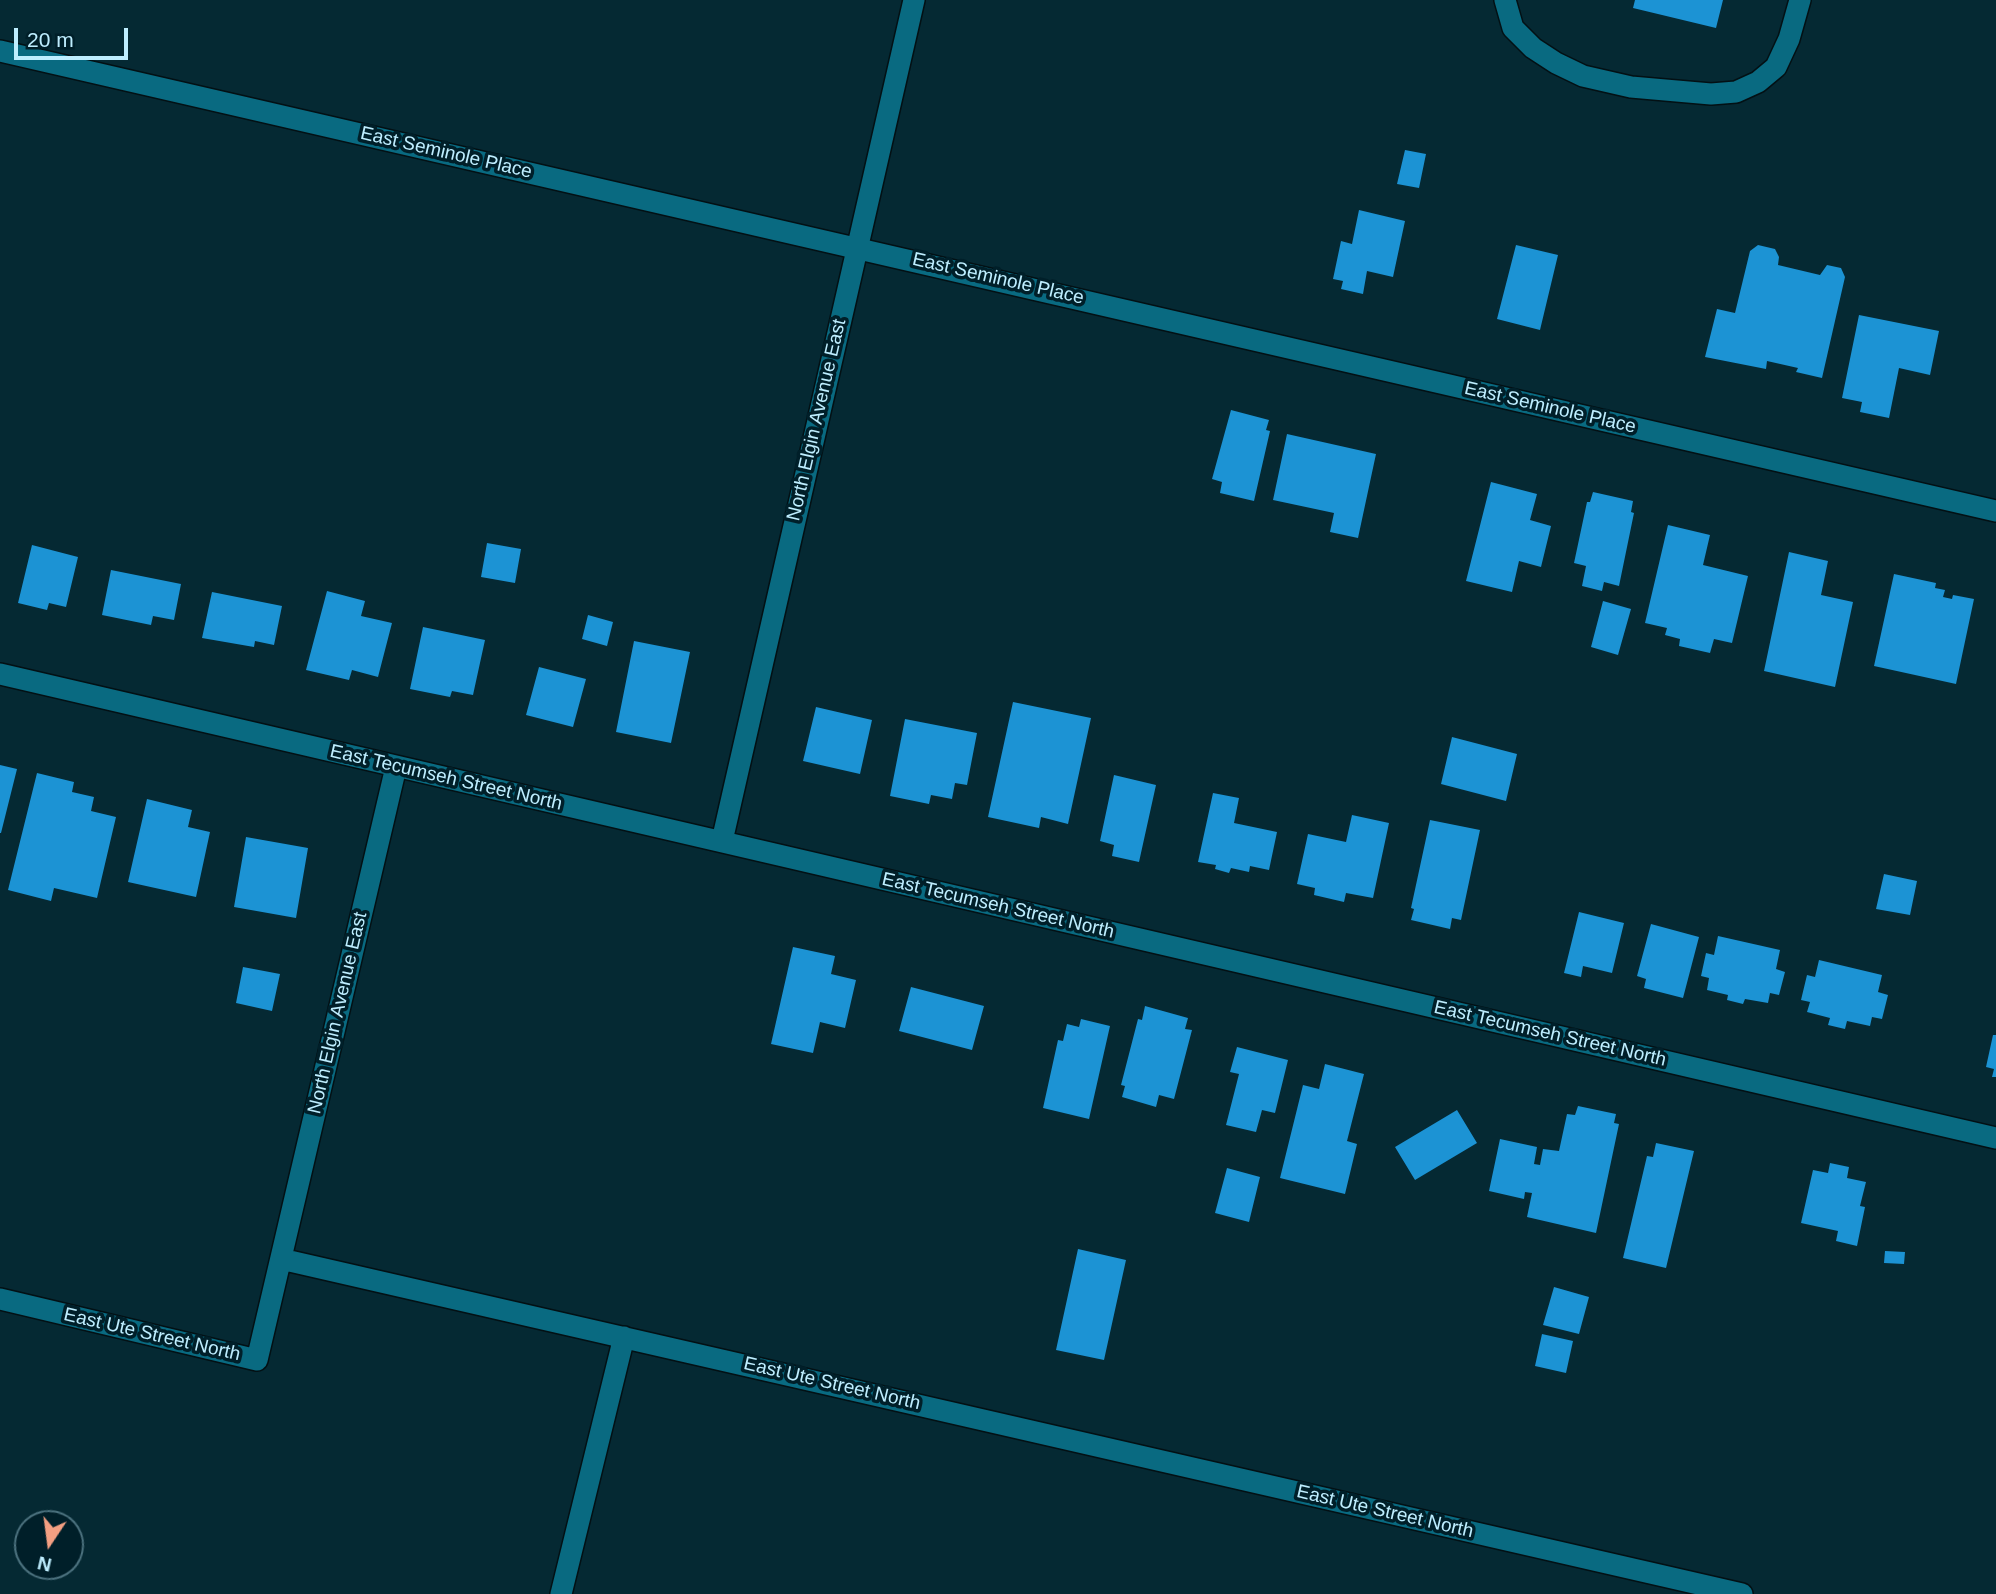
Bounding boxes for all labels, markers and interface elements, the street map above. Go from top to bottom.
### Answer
scale bar [18,14,131,58]
text: 20 m [27,28,74,51]
street label: East Seminole Place [358,122,534,184]
street label: East Seminole Place [910,248,1086,310]
street label: North Elgin Avenue East [783,317,851,523]
street label: East Seminole Place [1462,377,1638,439]
street label: East Tecumseh Street North [328,740,564,816]
street label: East Tecumseh Street North [880,868,1116,944]
street label: North Elgin Avenue East [304,910,372,1116]
street label: East Tecumseh Street North [1432,996,1668,1072]
street label: East Ute Street North [61,1304,243,1366]
street label: East Ute Street North [741,1353,923,1415]
street label: East Ute Street North [1294,1481,1476,1543]
north arrow [14,1510,84,1580]
text: N [36,1552,54,1576]

